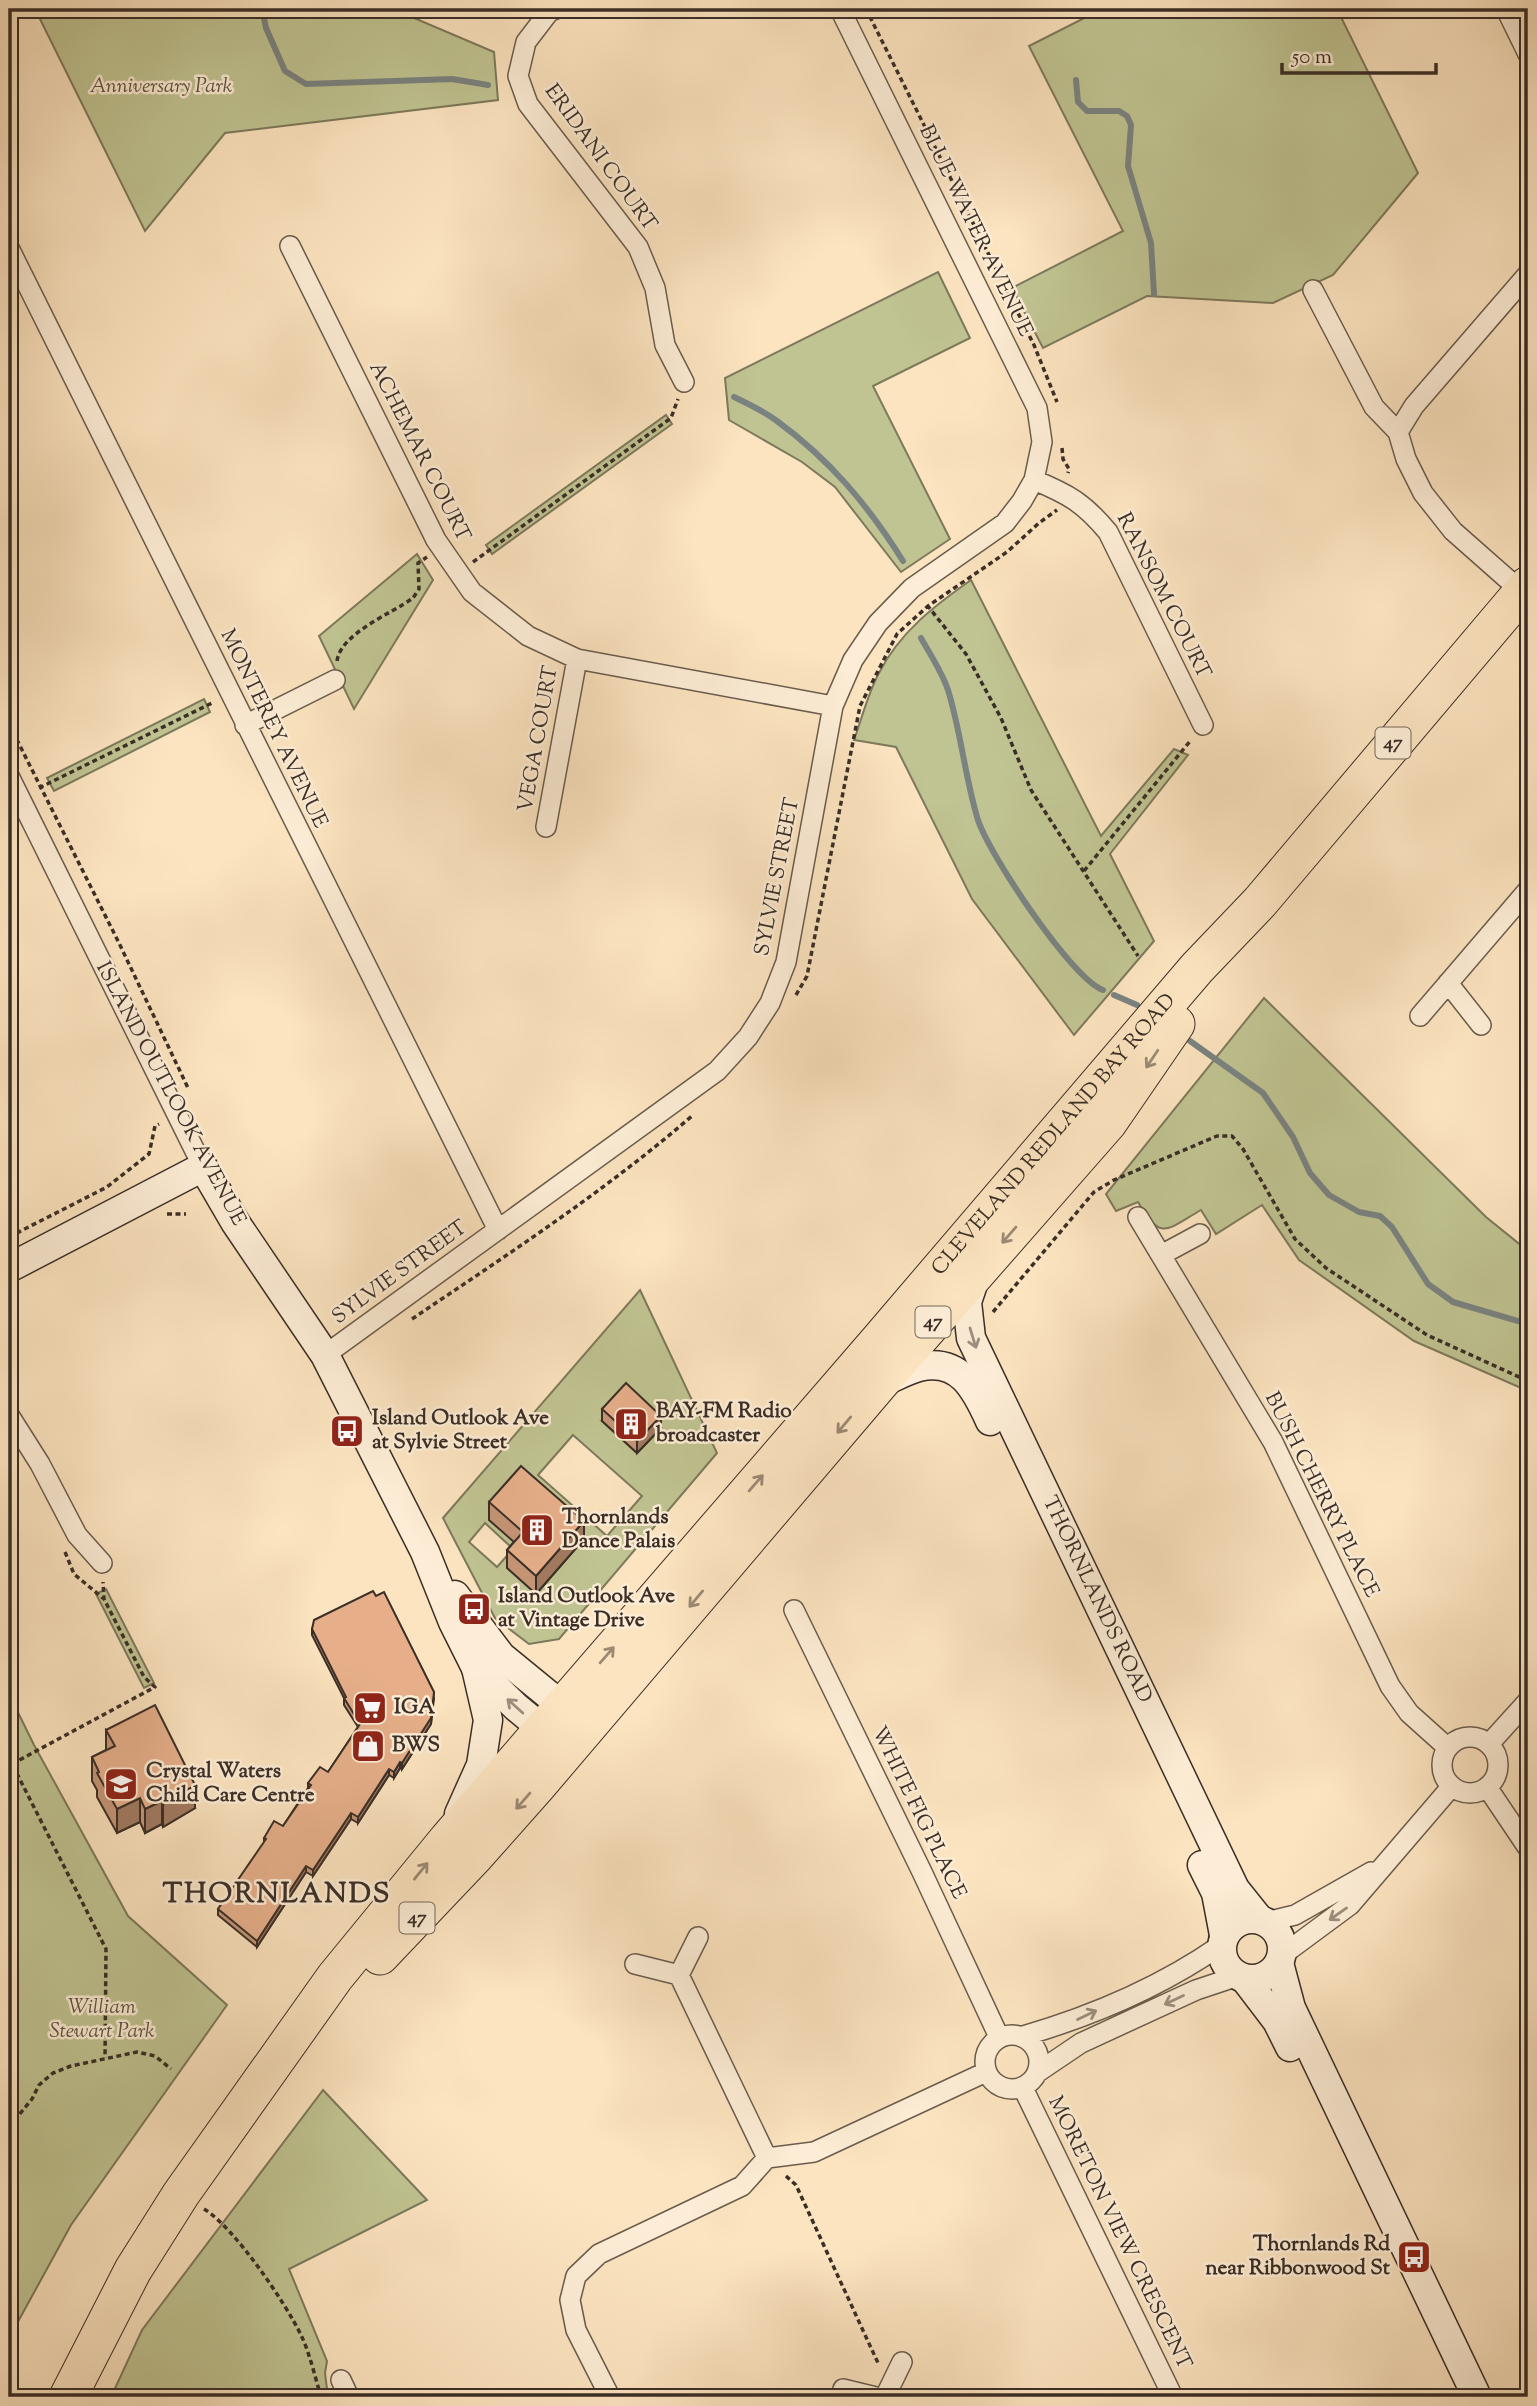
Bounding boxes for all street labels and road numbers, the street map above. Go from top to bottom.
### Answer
street label: ERIDANI COURT [536,78,664,238]
street label: BLUE WATER AVENUE [911,120,1040,342]
street label: ACHEMAR COURT [361,357,477,547]
street label: RANSOM COURT [1108,508,1218,684]
street label: MONTEREY AVENUE [212,624,334,834]
street label: VEGA COURT [511,663,567,815]
road number: 47 [1376,728,1410,758]
street label: SYLVIE STREET [748,795,808,959]
street label: ISLAND OUTLOOK AVENUE [87,957,253,1232]
street label: CLEVELAND REDLAND BAY ROAD [925,987,1183,1283]
street label: SYLVIE STREET [326,1213,474,1332]
road number: 47 [916,1306,950,1338]
street label: BUSH CHERRY PLACE [1256,1387,1386,1603]
street label: THORNLANDS ROAD [1034,1491,1159,1708]
street label: WHITE FIG PLACE [863,1721,973,1905]
road number: 47 [400,1902,434,1934]
street label: MORETON VIEW CRESCENT [1040,2091,1199,2375]

